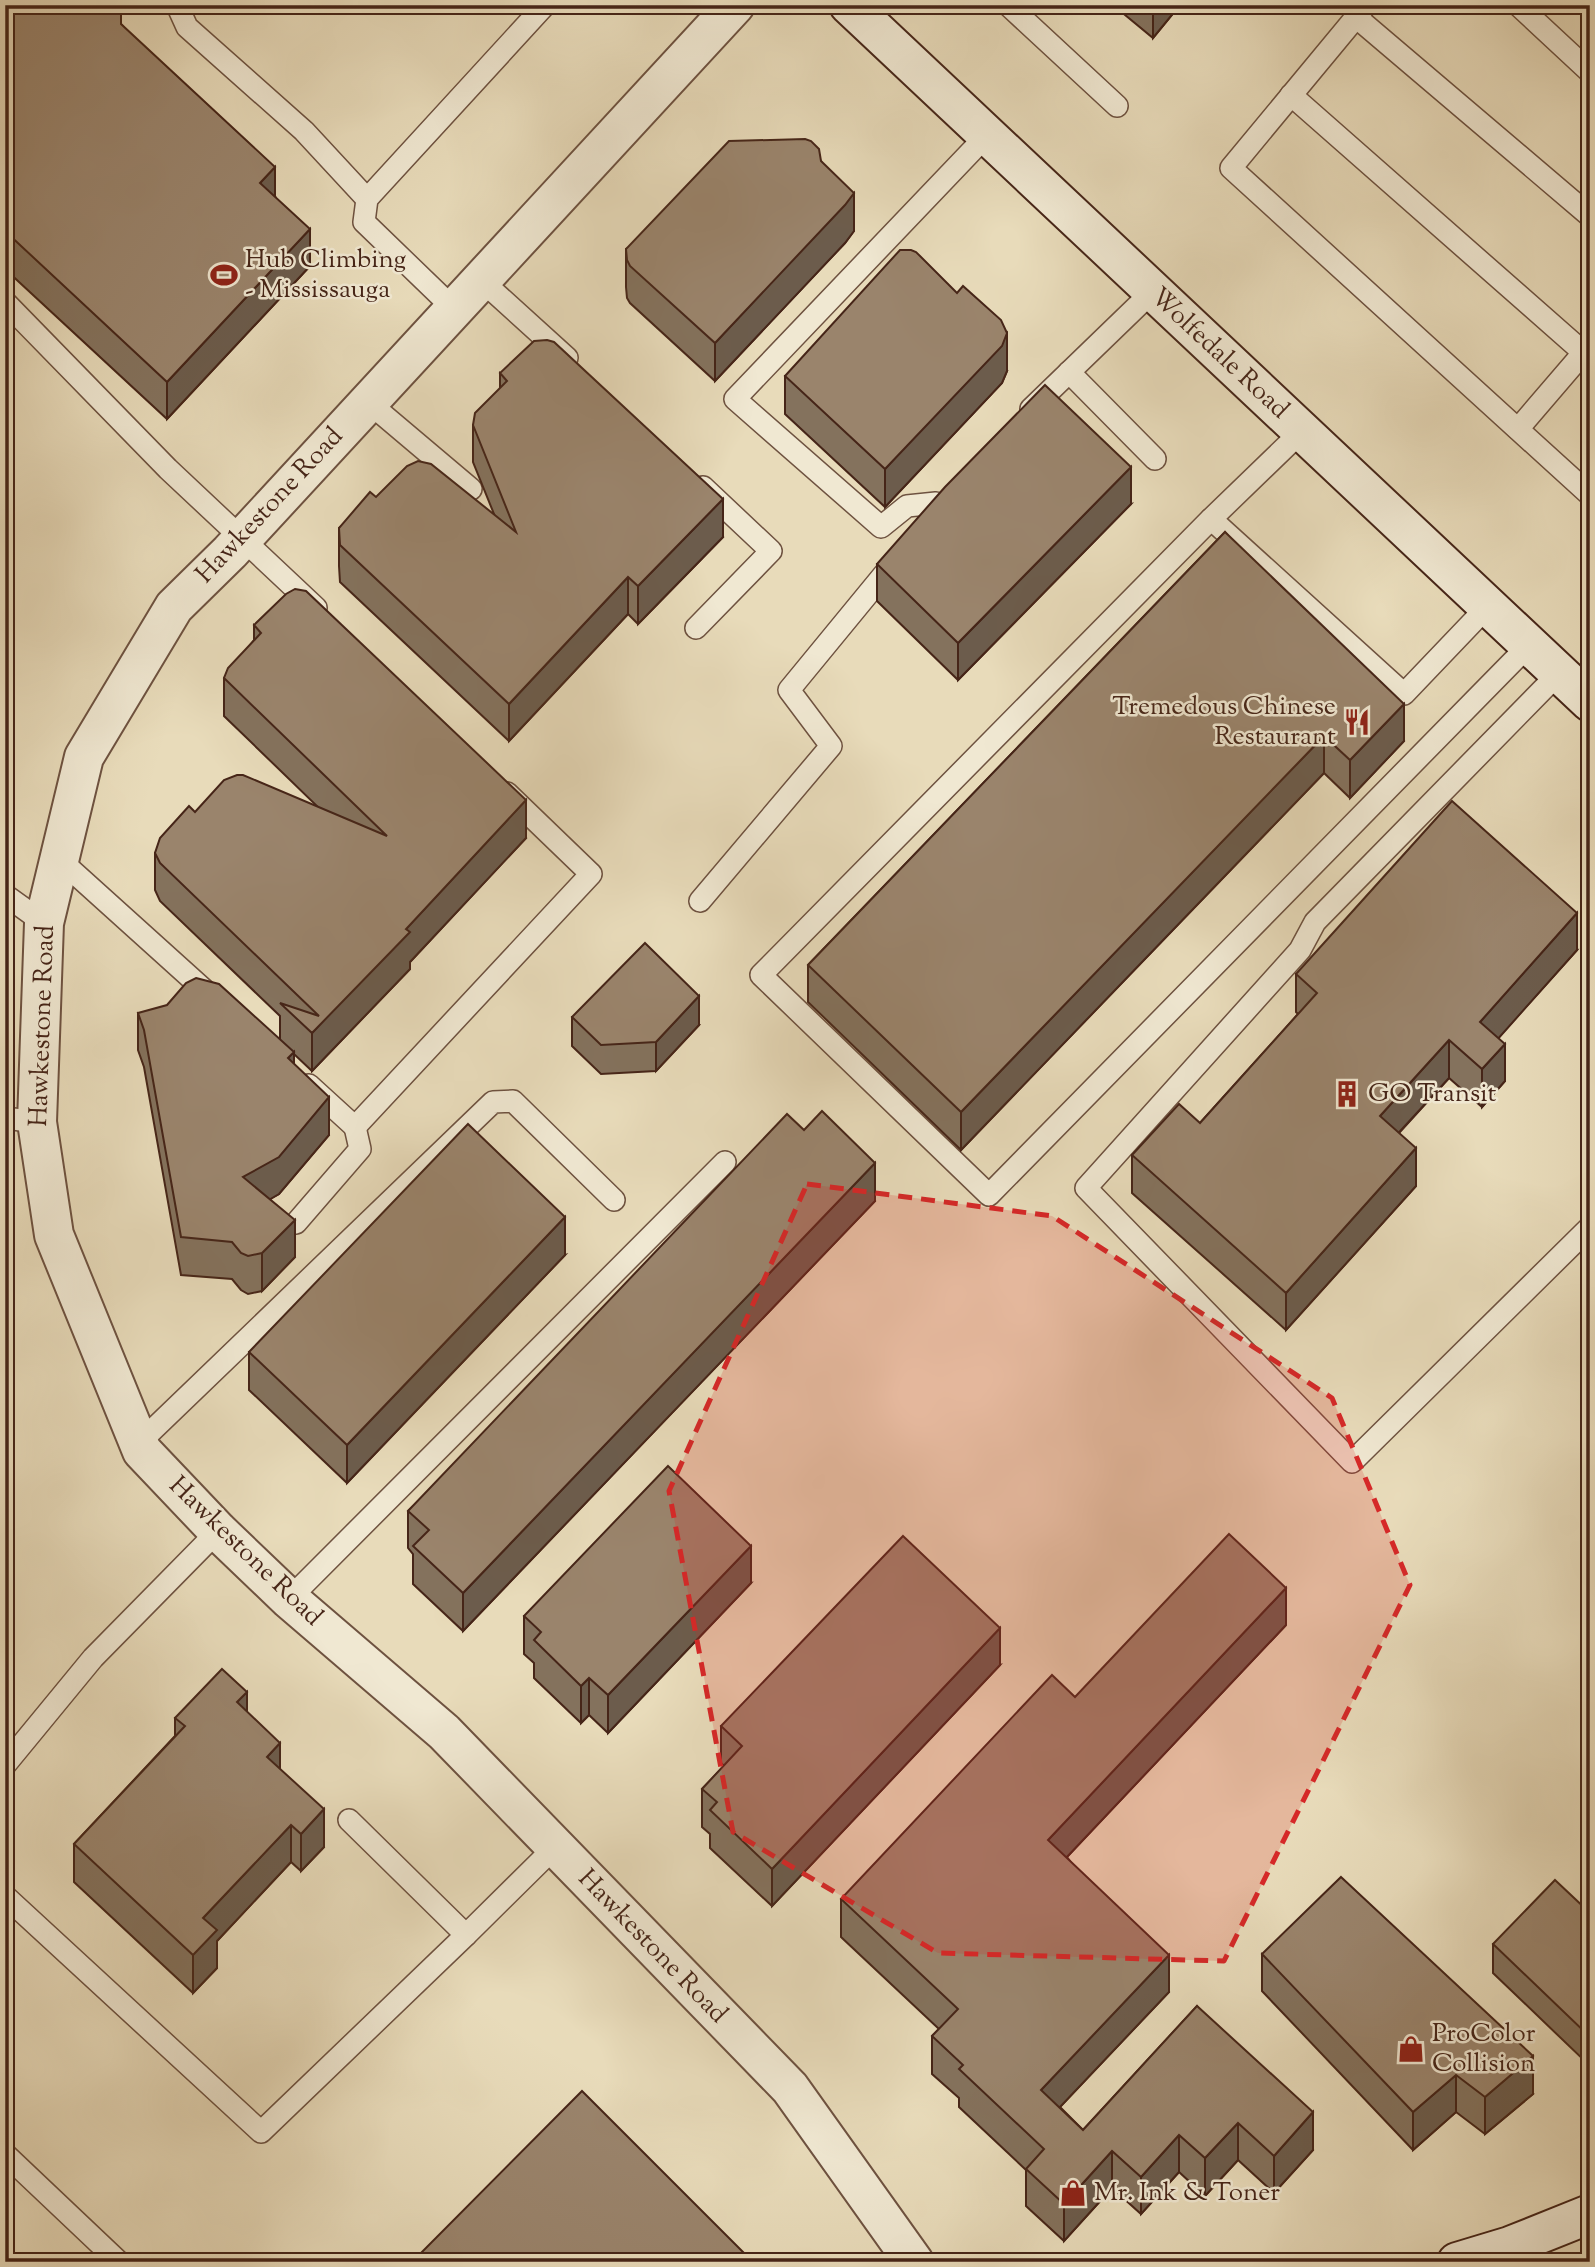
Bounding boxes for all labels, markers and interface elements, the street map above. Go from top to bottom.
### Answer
place label: Hub Climbing - Mississauga [245,242,406,309]
sports icon: Hub Climbing - Mississauga [209,260,239,290]
street label: Wolfedale Road [1141,280,1297,428]
street label: Hawkestone Road [188,419,353,592]
place label: Tremedous Chinese Restaurant [1112,689,1336,756]
restaurant icon: Tremedous Chinese Restaurant [1342,707,1372,737]
street label: Hawkestone Road [21,924,65,1128]
place label: GO Transit [1368,1076,1497,1113]
building icon: GO Transit [1332,1079,1362,1109]
street label: Hawkestone Road [160,1469,331,1636]
street label: Hawkestone Road [569,1862,736,2033]
place label: ProColor Collision [1432,2016,1536,2083]
shop icon: ProColor Collision [1396,2034,1426,2064]
place label: Mr. Ink & Toner [1094,2175,1280,2212]
shop icon: Mr. Ink & Toner [1058,2178,1088,2208]

